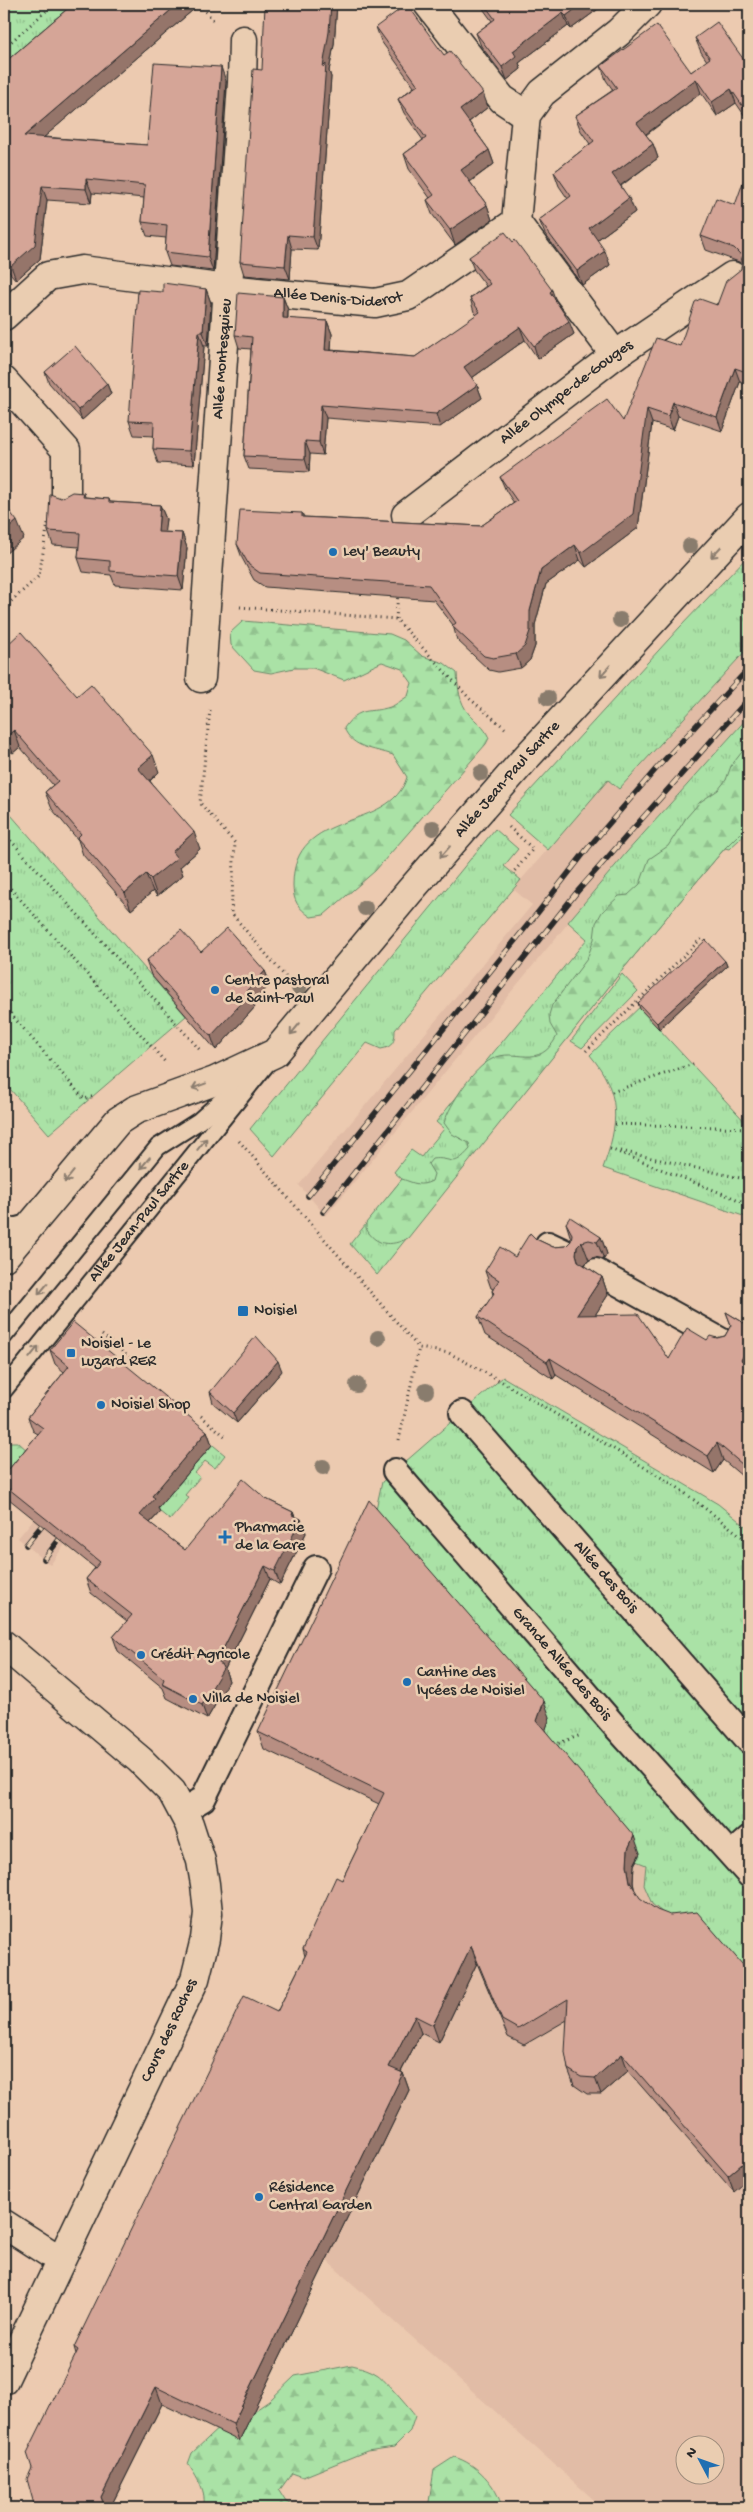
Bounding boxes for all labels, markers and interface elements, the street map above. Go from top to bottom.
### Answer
street label: Allée Denis-Diderot [273,284,406,313]
street label: Allée Montesquieu [209,297,237,420]
street label: Allée Olympe-de-Gouges [496,335,638,449]
place label: Ley' Beauty [343,543,420,562]
marker: Ley' Beauty [327,546,339,558]
one-way arrow [710,546,721,559]
one-way arrow [599,665,611,678]
street label: Allée Jean-Paul Sartre [451,717,565,842]
one-way arrow [439,845,450,858]
place label: Centre pastoral de Saint-Paul [225,972,329,1009]
marker: Centre pastoral de Saint-Paul [209,984,221,996]
one-way arrow [289,1023,300,1036]
one-way arrow [192,1082,207,1091]
one-way arrow [196,1137,207,1150]
one-way arrow [140,1156,151,1169]
street label: Allée Jean-Paul Sartre [85,1157,194,1286]
one-way arrow [64,1170,75,1183]
one-way arrow [37,1282,48,1295]
place label: Noisiel [254,1302,297,1321]
marker: Noisiel [236,1304,250,1318]
place label: Noisiel - Le Luzard RER [81,1335,156,1372]
one-way arrow [29,1346,40,1359]
marker: Noisiel - Le Luzard RER [65,1347,77,1359]
place label: Noisiel Shop [111,1396,190,1415]
marker: Noisiel Shop [95,1399,107,1411]
place label: Pharmacie de la Gare [234,1519,306,1556]
marker: Pharmacie de la Gare [219,1531,231,1543]
street label: Allée des Bois [569,1537,643,1618]
street label: Grande Allée des Bois [507,1604,616,1726]
place label: Crédit Agricole [151,1646,251,1665]
marker: Crédit Agricole [135,1649,147,1661]
place label: Cantine des lycées de Noisiel [417,1664,525,1701]
marker: Cantine des lycées de Noisiel [401,1676,413,1688]
place label: Villa de Noisiel [202,1690,300,1709]
marker: Villa de Noisiel [187,1693,199,1705]
street label: Cours des Roches [138,1975,203,2086]
place label: Résidence Central Garden [269,2179,372,2216]
marker: Résidence Central Garden [253,2191,265,2203]
north arrow [676,2434,726,2484]
text: N [683,2444,701,2462]

